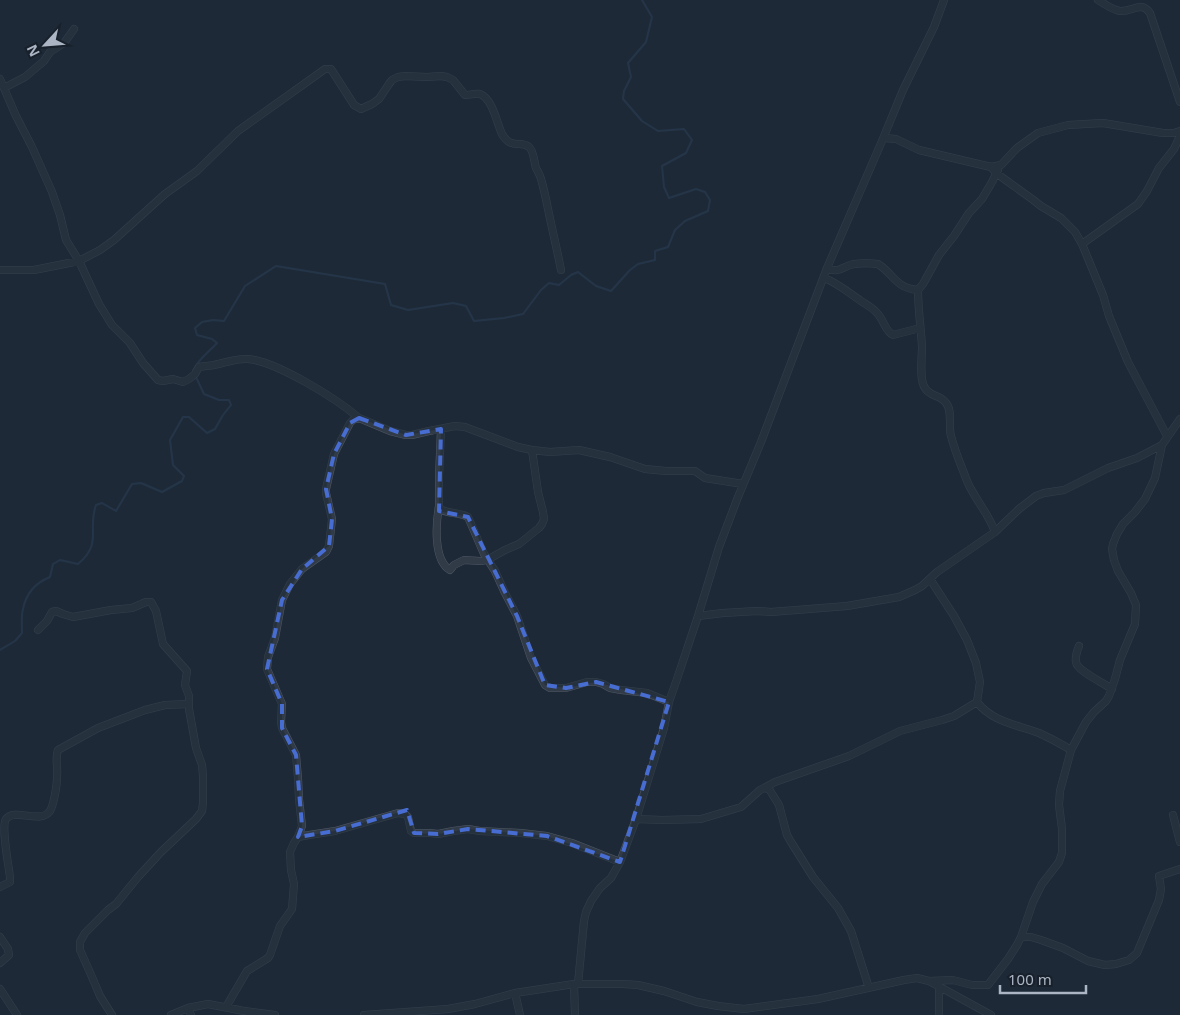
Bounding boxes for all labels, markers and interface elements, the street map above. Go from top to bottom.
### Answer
north arrow [20,20,70,70]
text: N [22,42,44,60]
scale bar [1000,962,1086,994]
text: 100 m [1008,969,1052,989]

